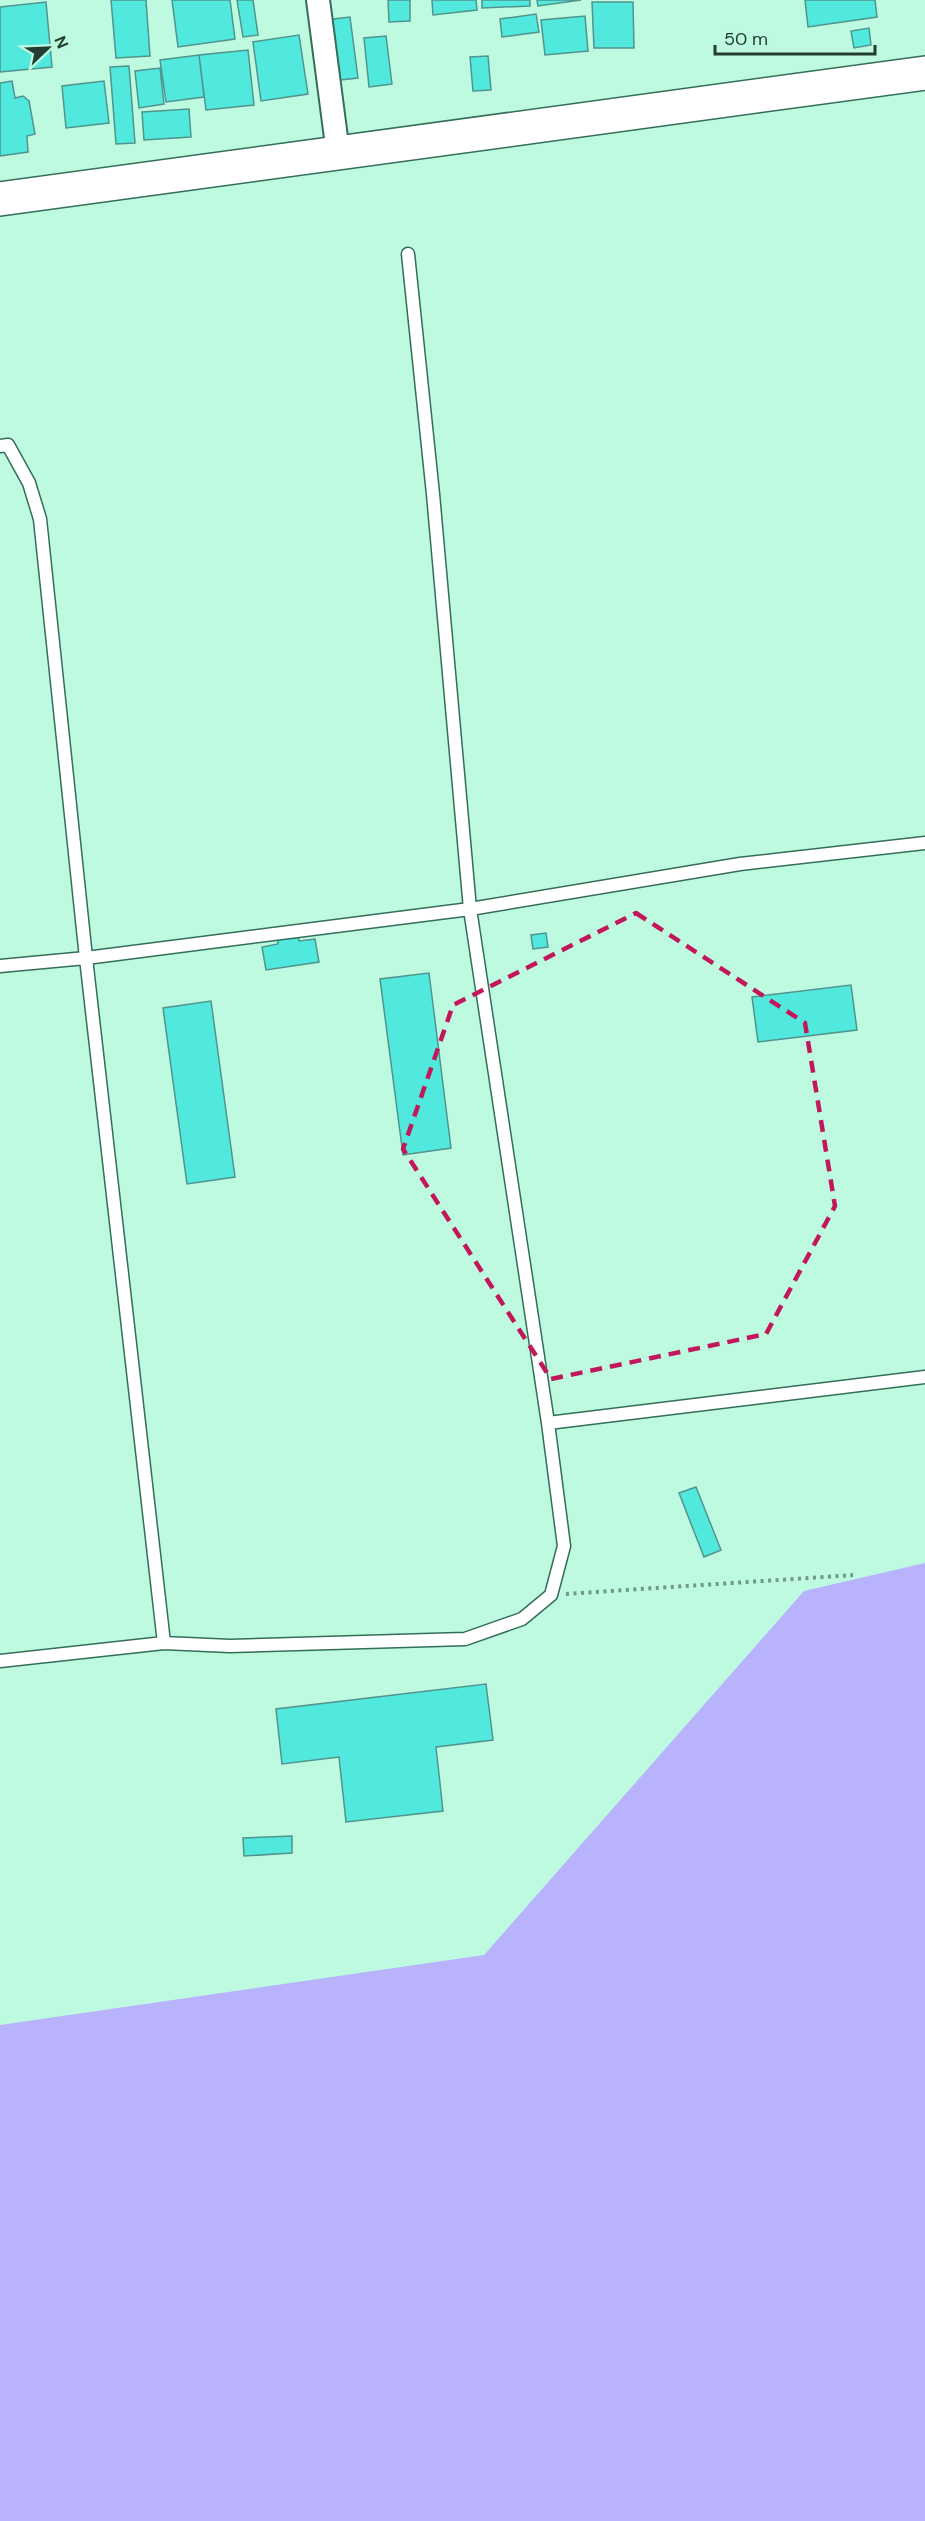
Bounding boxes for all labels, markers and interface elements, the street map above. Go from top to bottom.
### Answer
north arrow [18,18,78,78]
scale bar [715,18,876,56]
text: 50 m [724,27,768,51]
text: N [49,33,73,52]

